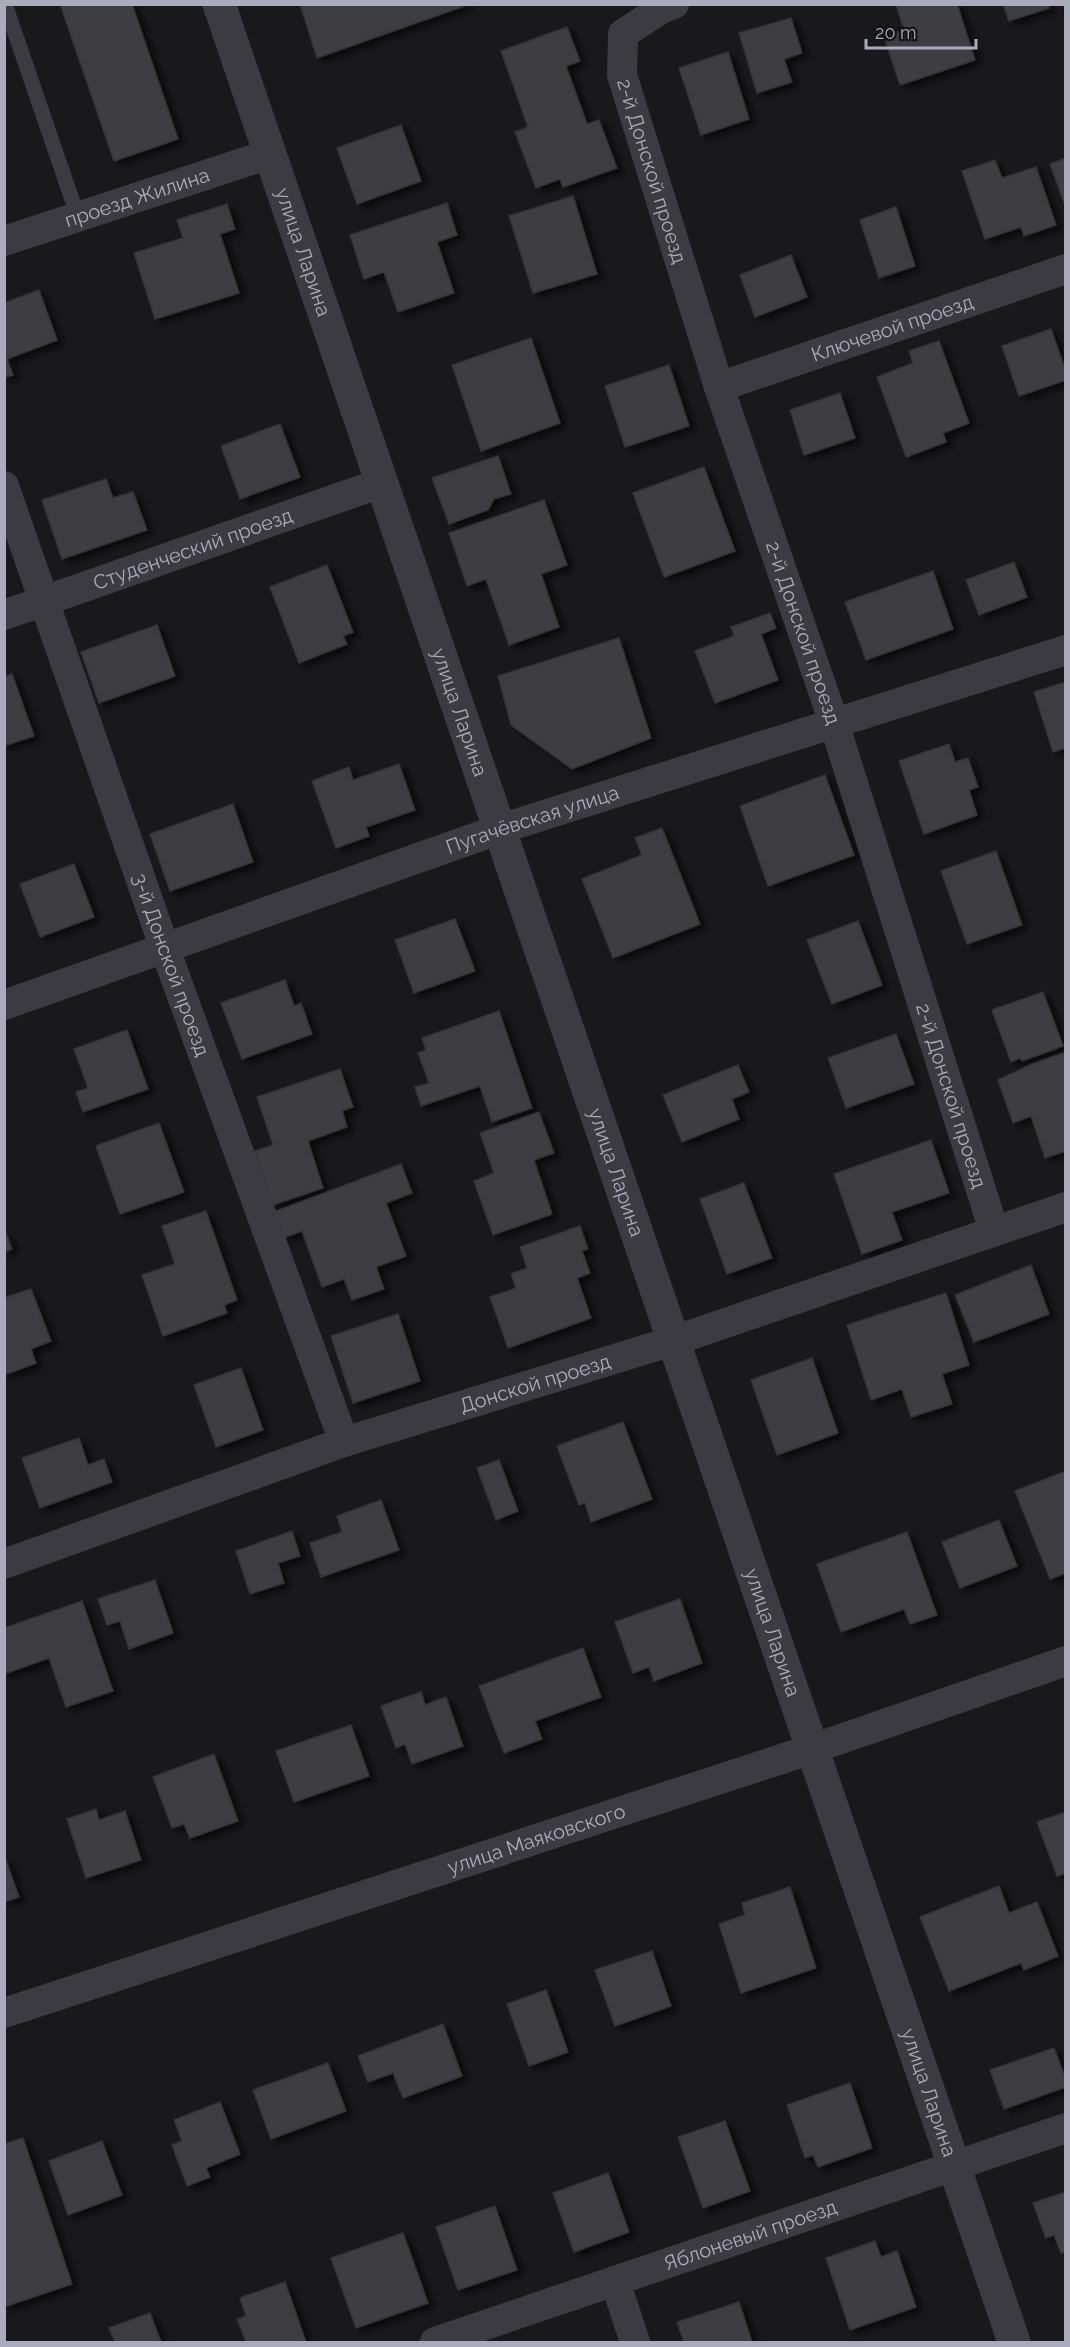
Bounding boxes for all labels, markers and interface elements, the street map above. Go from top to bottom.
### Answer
scale bar [866,12,976,50]
text: 20 m [875,22,917,43]
street label: 2-й Донской проезд [612,76,692,267]
street label: проезд Жилина [62,163,212,232]
street label: улица Ларина [270,185,336,319]
street label: Ключевой проезд [808,289,977,367]
street label: Студенческий проезд [90,503,296,595]
street label: 2-й Донской проезд [761,538,846,728]
street label: улица Ларина [427,645,493,779]
street label: Пугачёвская улица [443,780,622,859]
street label: 3-й Донской проезд [128,870,215,1060]
street label: 2-й Донской проезд [911,1000,992,1191]
street label: улица Ларина [583,1105,649,1240]
street label: Донской проезд [457,1349,614,1418]
street label: улица Ларина [740,1565,806,1700]
street label: улица Маяковского [444,1799,628,1879]
street label: улица Ларина [896,2025,962,2160]
street label: Яблоневый проезд [661,2194,840,2275]

